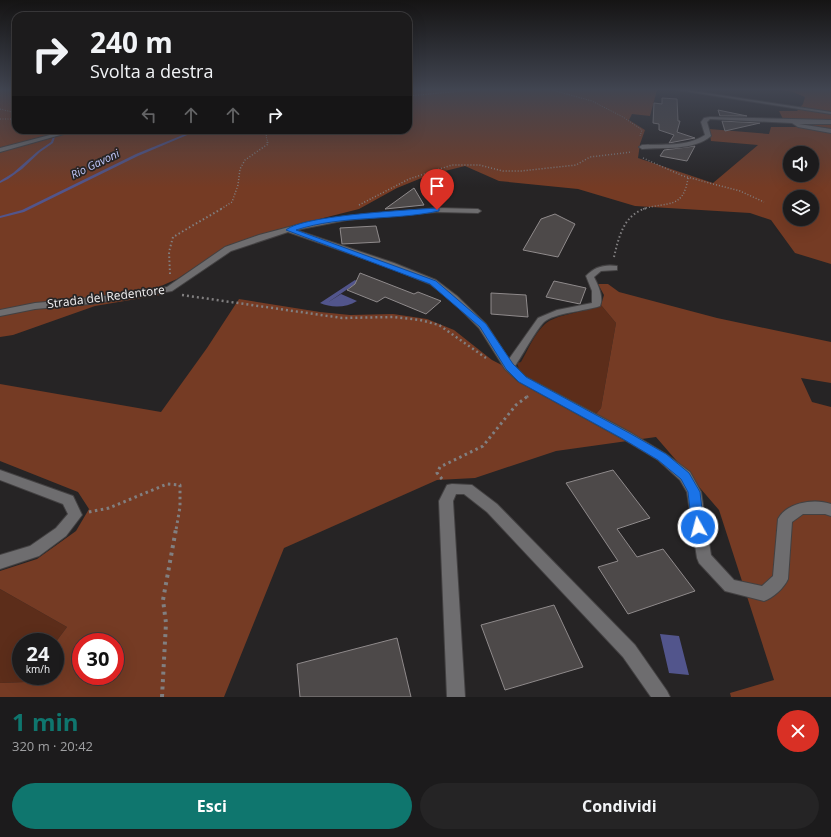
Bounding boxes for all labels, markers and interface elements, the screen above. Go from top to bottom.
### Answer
text: 240 m [90,23,173,61]
icon: right [24,28,76,80]
text: Svolta a destra [90,59,213,83]
icon: left [138,104,160,126]
icon: ahead [180,104,202,126]
icon: ahead [222,104,244,126]
icon: right [264,104,286,126]
water label: Rio Gavoni [68,145,122,182]
map controls [783,146,819,226]
button: sound [783,146,819,182]
pin [420,169,454,210]
icon: arrive [426,175,448,197]
button: layers [783,190,819,226]
street label: Strada del Redentore [46,281,166,312]
position arrow [677,506,719,548]
speed limit sign: 30 [72,633,124,685]
text: 24 [27,640,49,667]
text: km/h [26,662,50,676]
text: 1 min [12,705,79,738]
button: close [777,710,819,752]
text: 320 m · 20:42 [12,737,93,755]
button: Esci [12,783,412,829]
button: Condividi [420,783,819,829]

